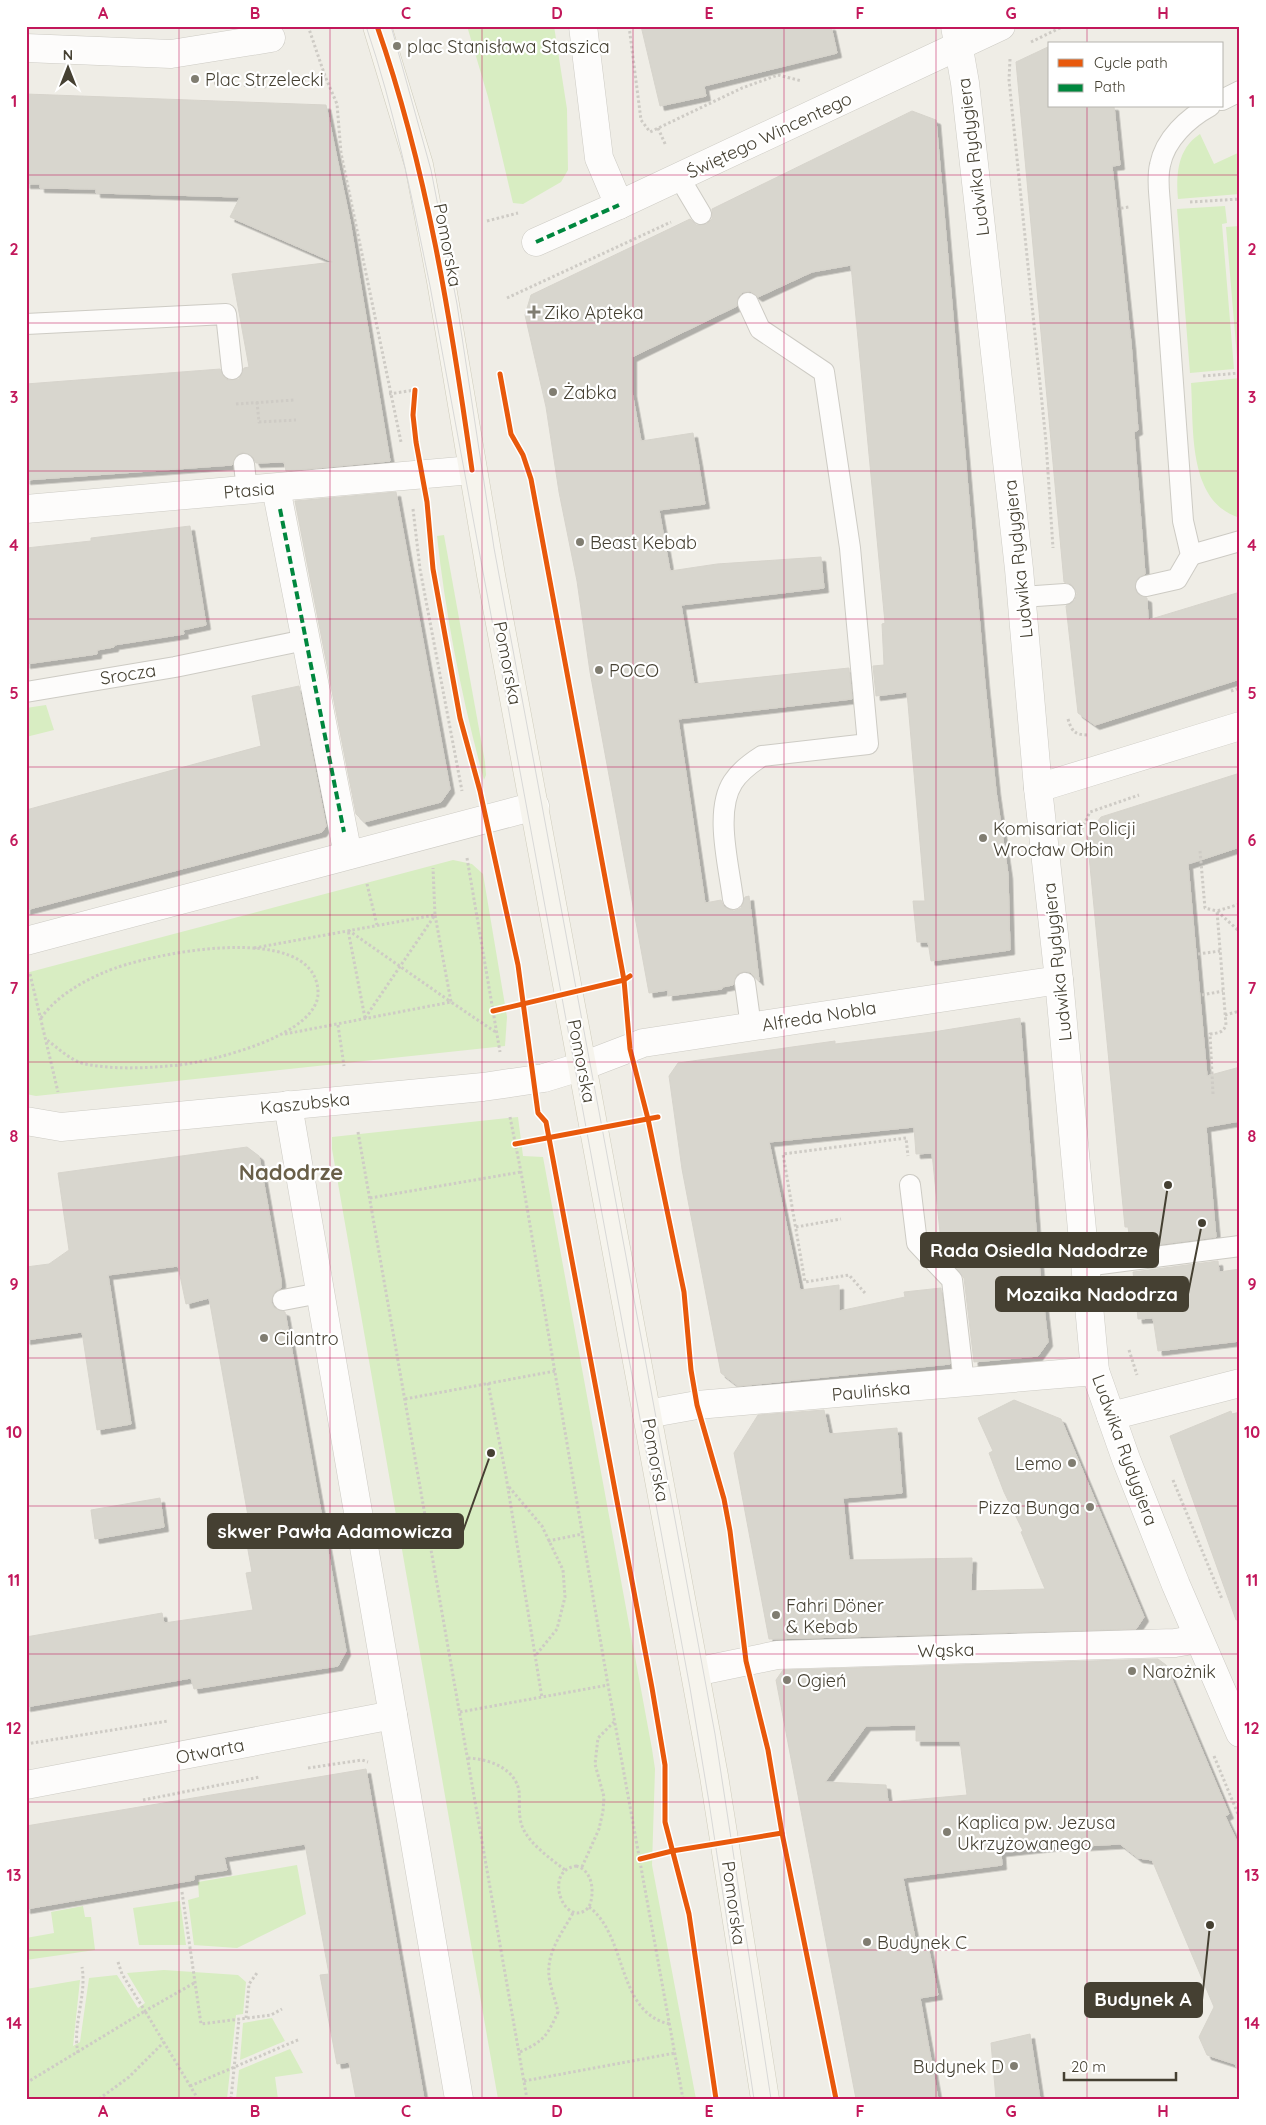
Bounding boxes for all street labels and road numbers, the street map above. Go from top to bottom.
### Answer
street label: Ludwika Rydygiera [952,76,994,238]
street label: Świętego Wincentego [683,87,855,183]
street label: Pomorska [429,201,467,289]
street label: Ptasia [222,476,276,504]
street label: Ludwika Rydygiera [998,479,1038,639]
street label: Pomorska [489,619,527,707]
street label: Srocza [98,658,158,690]
street label: Ludwika Rydygiera [1037,882,1077,1042]
street label: Alfreda Nobla [760,996,878,1036]
street label: Pomorska [563,1017,601,1105]
street label: Kaszubska [259,1087,351,1119]
street label: Ludwika Rydygiera [1087,1371,1163,1529]
street label: Paulińska [831,1376,911,1406]
street label: Pomorska [637,1416,675,1504]
street label: Wąska [917,1638,975,1662]
street label: Otwarta [174,1733,246,1769]
street label: Pomorska [717,1860,751,1946]

